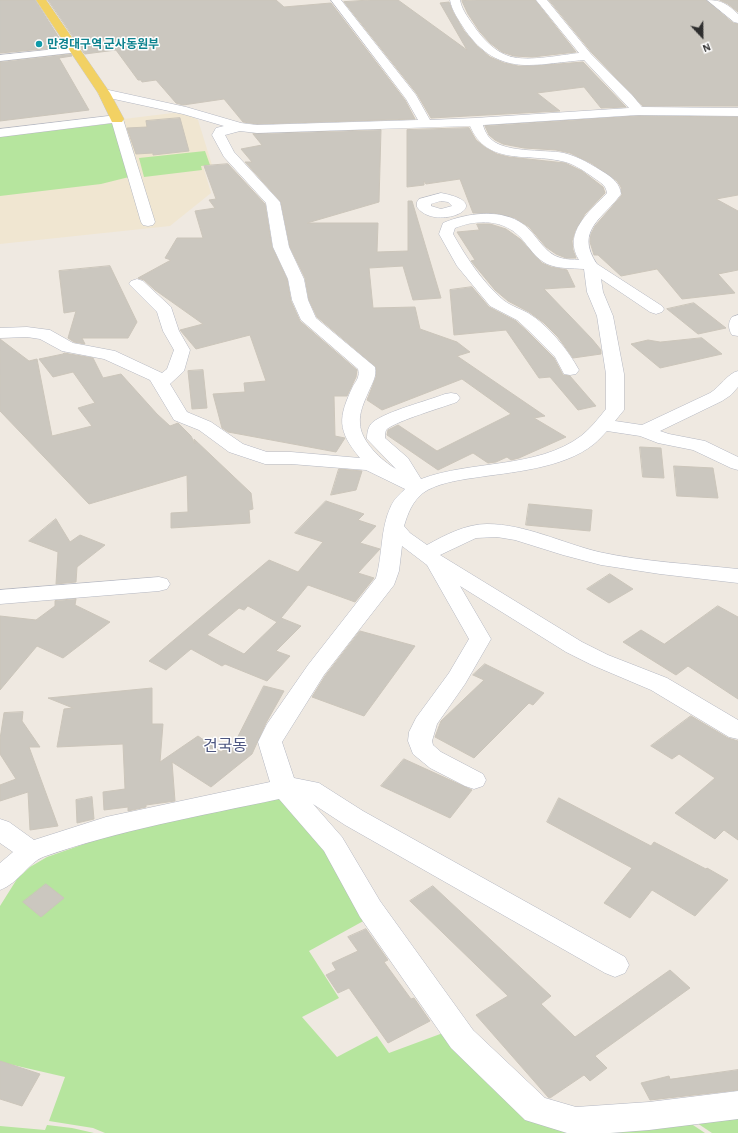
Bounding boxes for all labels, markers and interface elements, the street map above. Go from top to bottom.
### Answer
north arrow [682,16,722,56]
place label: 만경대구역 군사동원부 [47,37,159,51]
marker: 만경대구역 군사동원부 [34,39,44,49]
text: N [701,41,712,54]
district label: 건국동 [203,736,247,756]

